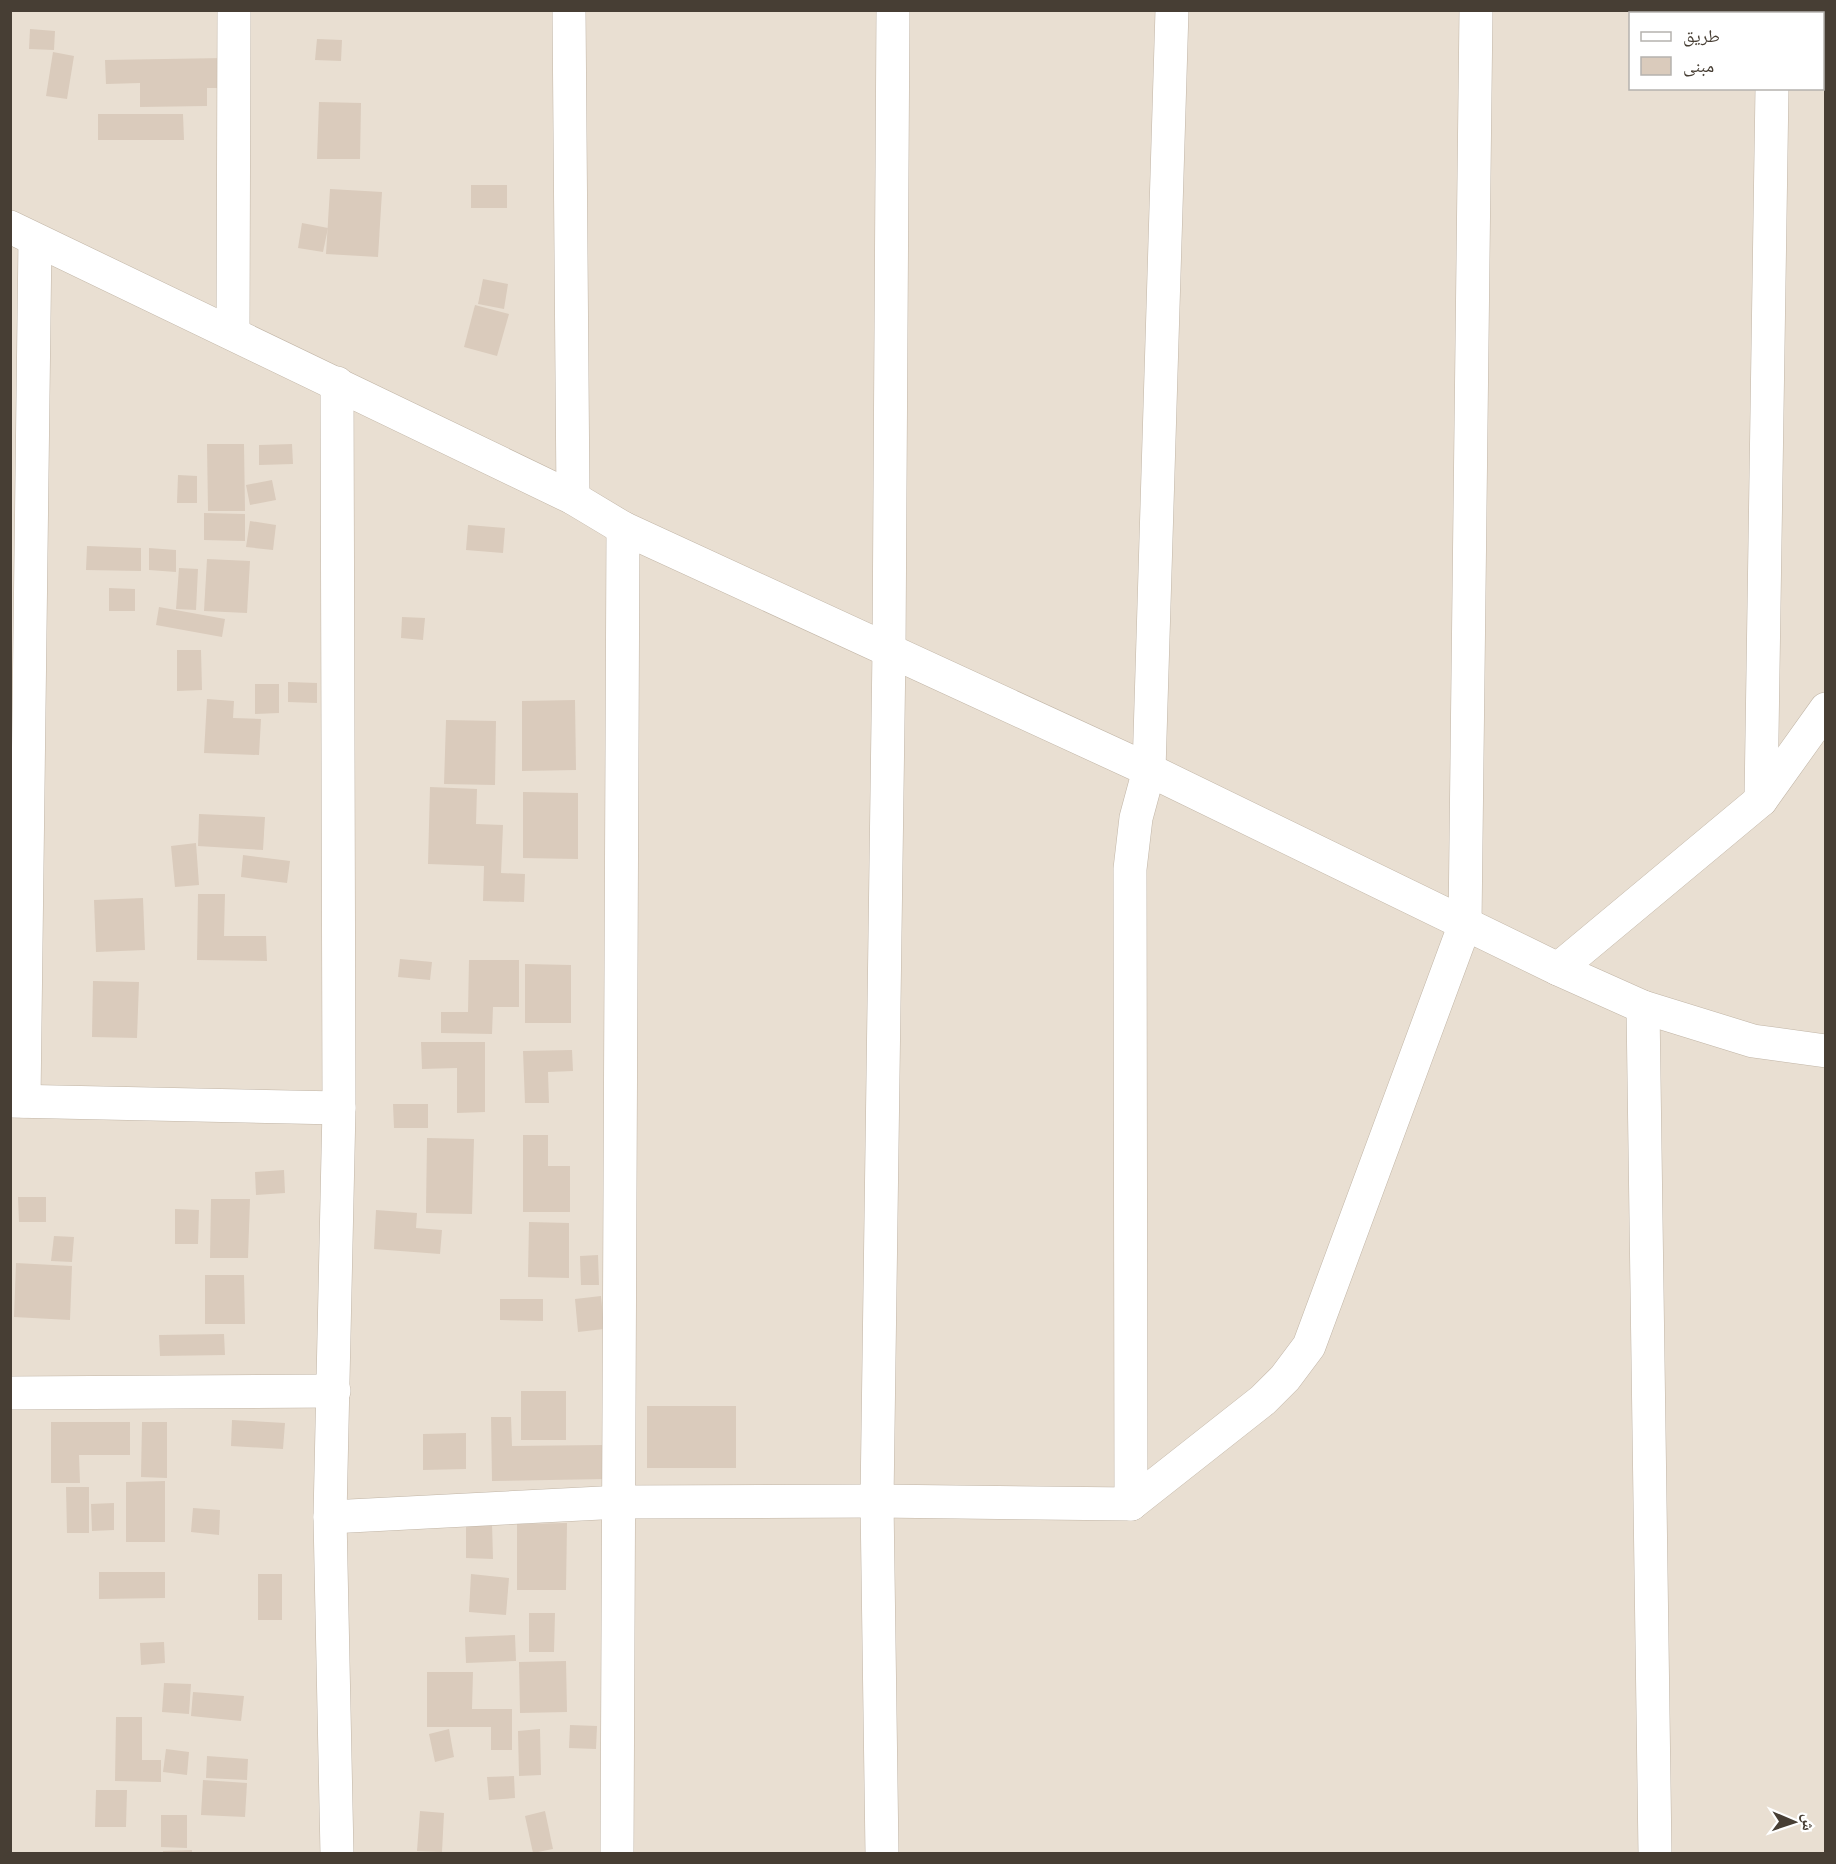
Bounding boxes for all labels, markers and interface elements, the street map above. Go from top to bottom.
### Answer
legend [1629,12,1824,90]
text: طريق [1683,25,1720,47]
text: مبنى [1683,55,1714,77]
north arrow [1764,1792,1824,1852]
text: ش [1799,1814,1818,1831]

